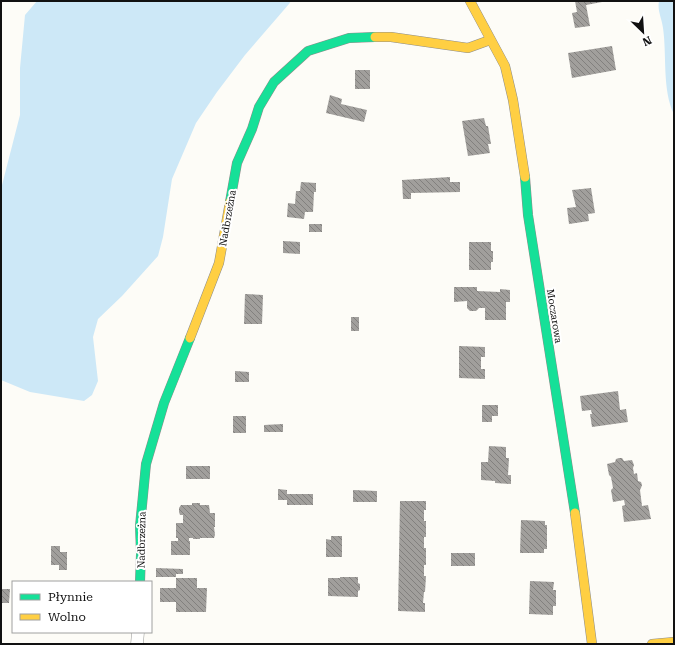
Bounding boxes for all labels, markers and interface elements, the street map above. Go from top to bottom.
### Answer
north arrow [623,12,663,52]
text: N [640,33,654,49]
street label: Nadbrzeżna [217,189,238,247]
street label: Moczarowa [545,288,564,345]
street label: Nadbrzeżna [136,511,148,569]
legend [12,581,152,633]
text: Płynnie [48,590,93,604]
text: Wolno [48,610,86,624]

